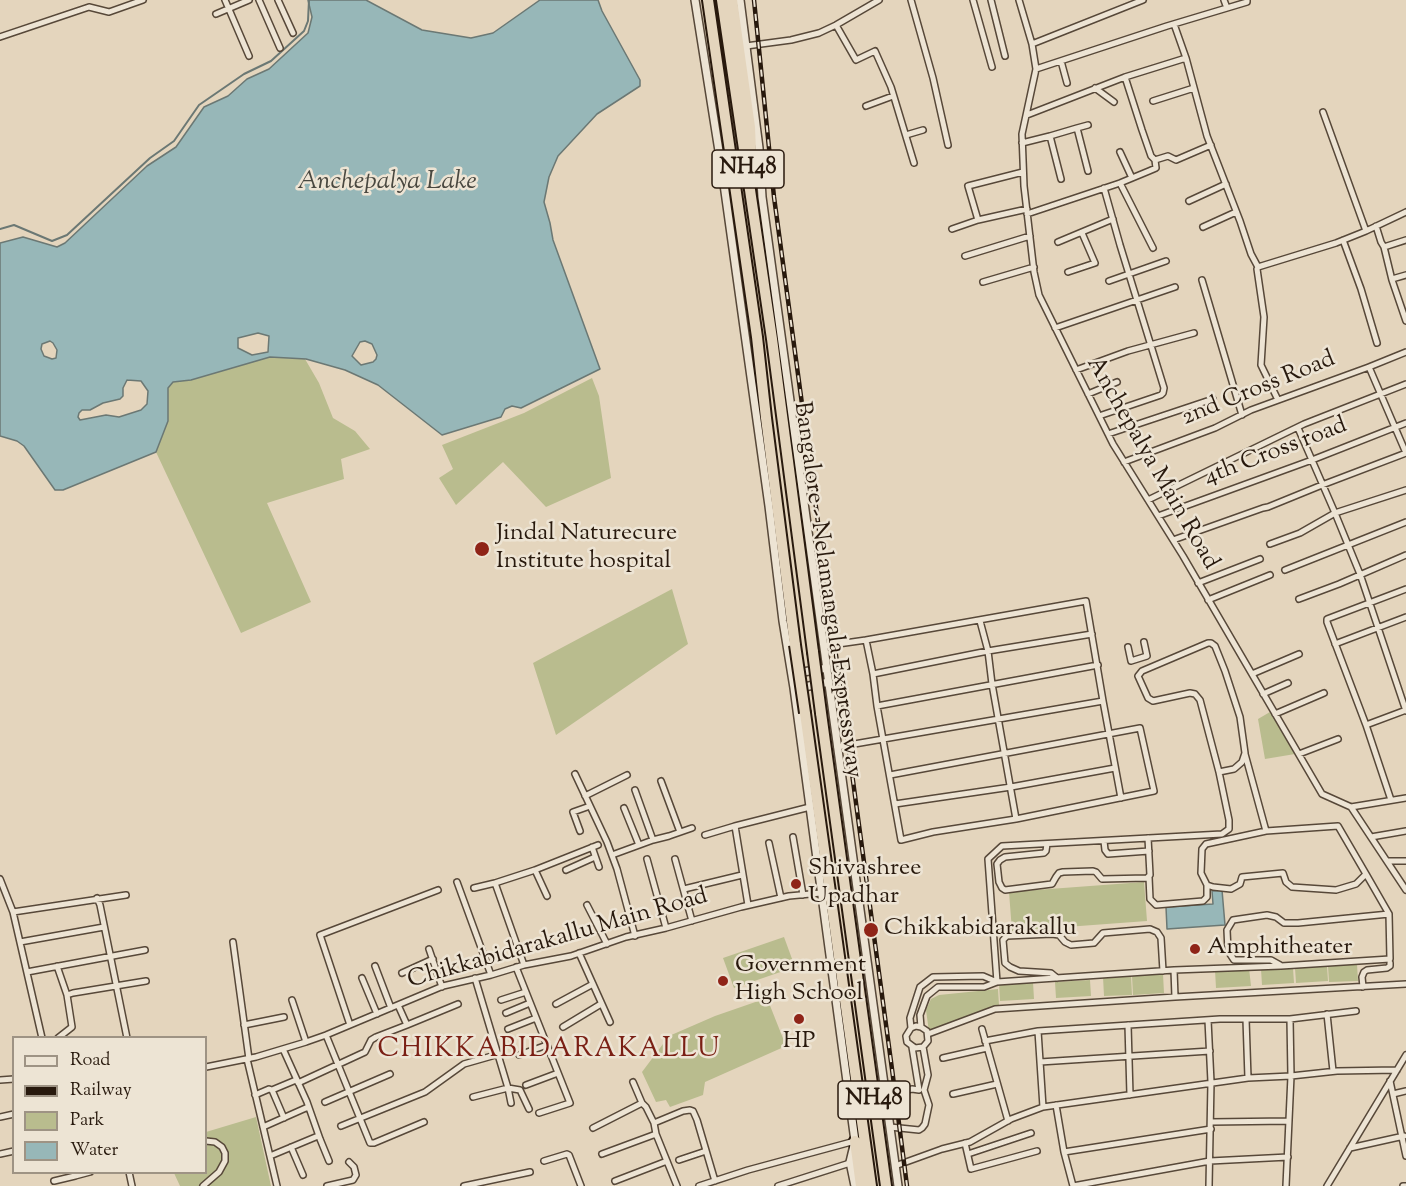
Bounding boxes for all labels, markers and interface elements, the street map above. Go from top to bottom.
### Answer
road number: NH48 [712,150,784,188]
water label: Anchepalya Lake [297,168,477,200]
street label: 2nd Cross Road [1178,346,1340,434]
street label: Anchepalya Main Road [1078,352,1224,576]
street label: Bangalore - Nelamangala Expressway [785,400,867,780]
street label: 4th Cross road [1200,413,1352,493]
place label: Jindal Naturecure Institute hospital [496,521,677,577]
marker: Jindal Naturecure Institute hospital [473,540,491,558]
place label: Shivashree Upadhar [808,856,921,912]
marker: Shivashree Upadhar [789,877,803,891]
street label: Chikkabidarakallu Main Road [405,883,711,997]
place label: Chikkabidarakallu [884,916,1077,944]
marker: Chikkabidarakallu [862,921,880,939]
place label: Amphitheater [1207,935,1353,963]
marker: Amphitheater [1188,942,1202,956]
place label: Government High School [735,953,866,1009]
marker: Government High School [716,974,730,988]
marker: HP [792,1012,806,1026]
place label: HP [783,1029,815,1057]
district label: CHIKKABIDARAKALLU [378,1035,720,1067]
legend [12,1036,207,1174]
text: Road [70,1048,110,1074]
text: Railway [70,1078,132,1104]
road number: NH48 [838,1081,910,1119]
text: Park [70,1108,104,1134]
text: Water [70,1138,118,1164]

